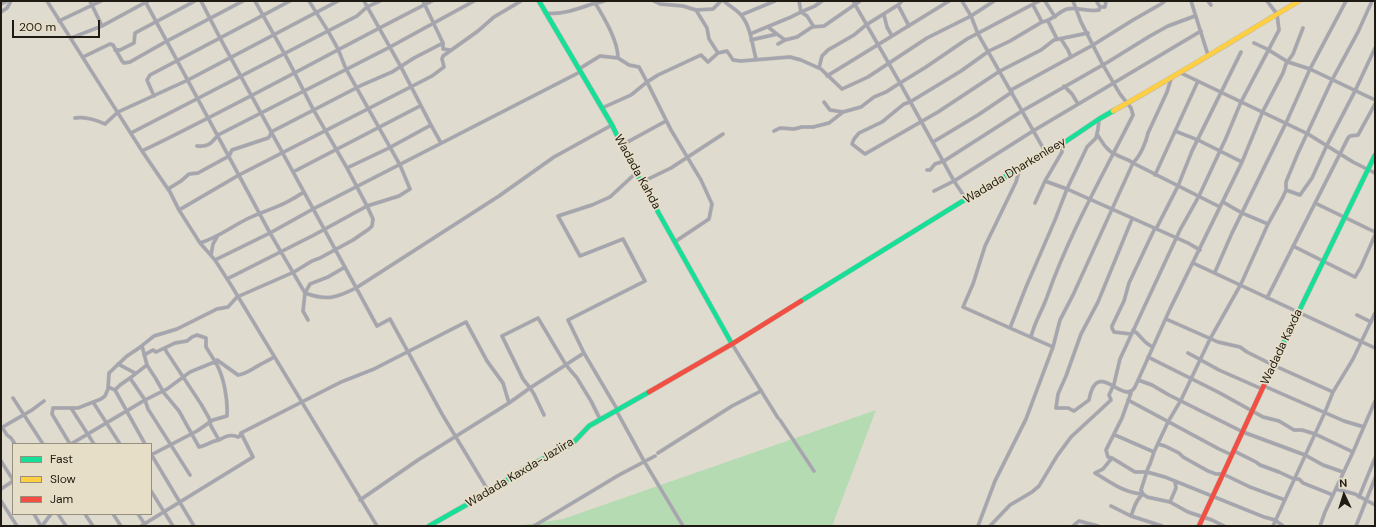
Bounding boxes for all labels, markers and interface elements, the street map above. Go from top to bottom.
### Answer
scale bar [14,12,102,38]
text: 200 m [19,19,56,35]
street label: Wadada Kahda [611,132,663,212]
street label: Wadada Dharkenleey [961,135,1069,207]
street label: Wadada Kaxda [1258,307,1306,387]
street label: Wadada Kaxda-Jaziira [464,435,576,511]
legend [12,443,152,515]
text: Fast [50,451,73,467]
text: Slow [50,471,76,487]
north arrow [1324,475,1364,515]
text: N [1339,476,1348,490]
text: Jam [50,491,73,507]

